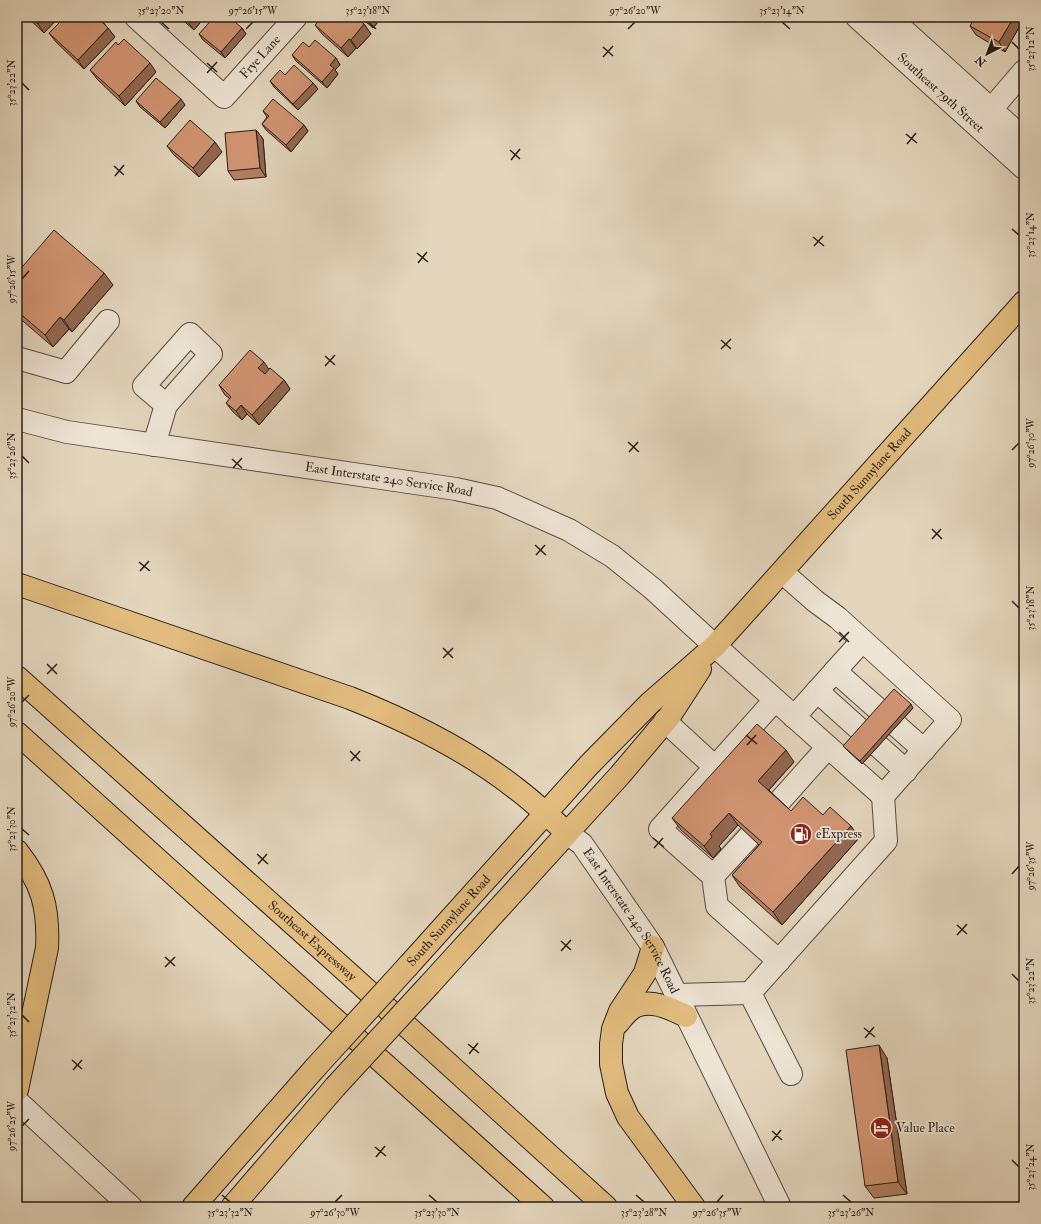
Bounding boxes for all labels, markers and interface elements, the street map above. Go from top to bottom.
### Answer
text: 35°23'20"N [138,5,184,17]
text: 97°26'15"W [228,5,278,17]
text: 35°23'18"N [346,5,390,17]
text: 97°26'20"W [609,5,661,17]
text: 35°23'14"N [759,5,805,17]
text: 35°23'12"N [1025,26,1037,72]
street label: Frye Lane [236,31,284,82]
north arrow [967,34,1007,74]
street label: Southeast 79th Street [894,50,987,136]
text: N [972,52,989,70]
text: 35°23'22"N [6,60,18,106]
text: 35°23'14"N [1025,212,1037,258]
text: 97°26'15"W [6,254,18,304]
text: 97°26'30"W [1025,417,1037,469]
street label: South Sunnylane Road [824,425,915,523]
text: 35°23'26"N [6,433,18,479]
street label: East Interstate 240 Service Road [304,459,475,501]
text: 35°23'18"N [1025,586,1037,630]
text: 97°26'20"W [6,676,18,728]
text: 35°23'30"N [6,806,18,852]
fuel station icon: eExpress [788,821,814,847]
place label: eExpress [816,826,863,843]
text: 97°26'35"W [1025,841,1037,891]
street label: East Interstate 240 Service Road [579,845,683,997]
street label: South Sunnylane Road [404,871,495,970]
street label: Southeast Expressway [265,897,360,986]
text: 35°23'22"N [1025,958,1037,1004]
text: 35°23'32"N [6,992,18,1038]
text: 97°26'25"W [6,1100,18,1152]
hotel icon: Value Place [868,1115,894,1141]
place label: Value Place [896,1120,955,1136]
text: 35°23'24"N [1025,1143,1037,1191]
text: 35°23'32"N [207,1207,253,1219]
text: 97°26'30"W [309,1207,361,1219]
text: 35°23'30"N [414,1207,460,1219]
text: 35°23'28"N [621,1207,667,1219]
text: 97°26'35"W [692,1207,742,1219]
text: 35°23'26"N [828,1207,874,1219]

